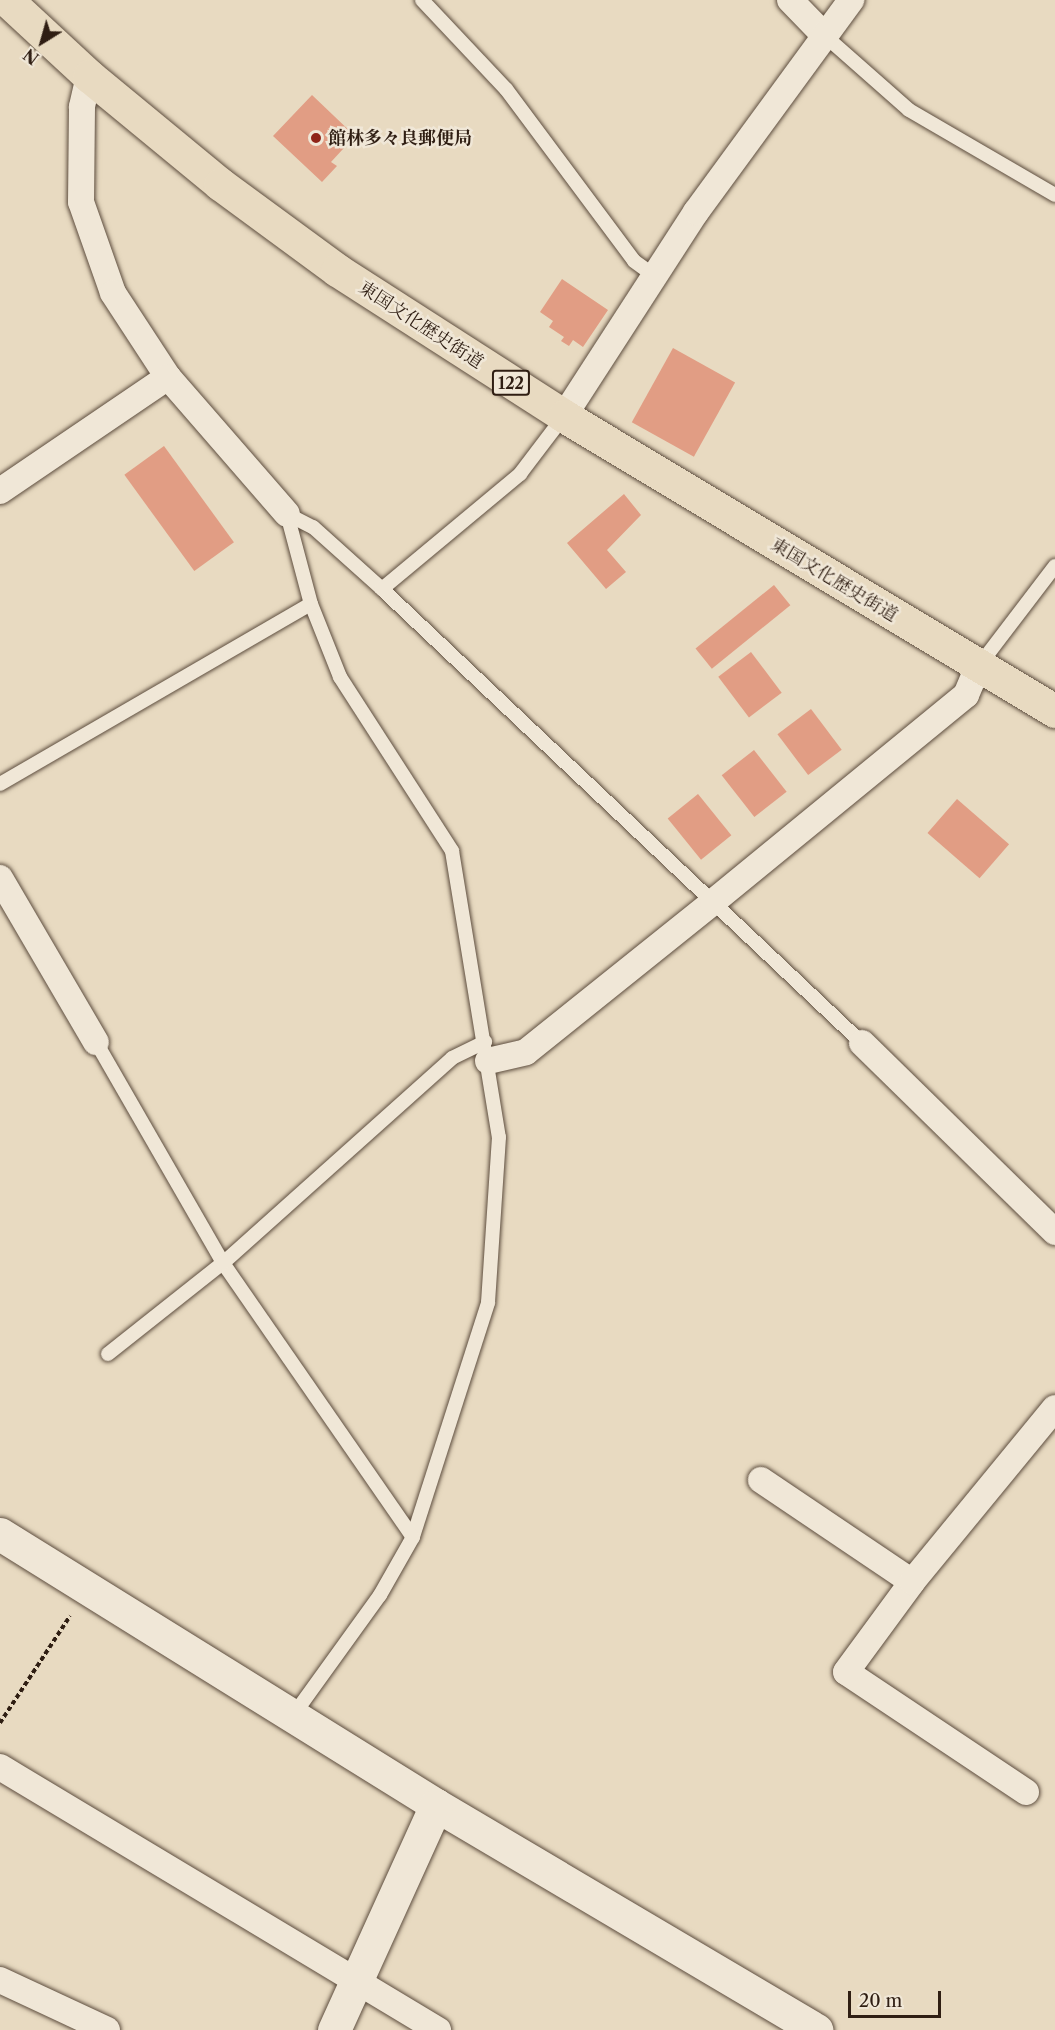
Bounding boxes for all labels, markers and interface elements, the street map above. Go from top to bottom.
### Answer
north arrow [12,12,72,72]
text: N [20,44,43,69]
place label: 館林多々良郵便局 [328,127,472,149]
marker: 館林多々良郵便局 [309,131,323,145]
street label: 東国文化歴史街道 [355,277,487,373]
road number: 122 [492,370,530,396]
street label: 東国文化歴史街道 [767,534,901,626]
scale bar [851,1979,944,2017]
text: 20 m [859,1990,902,2012]

